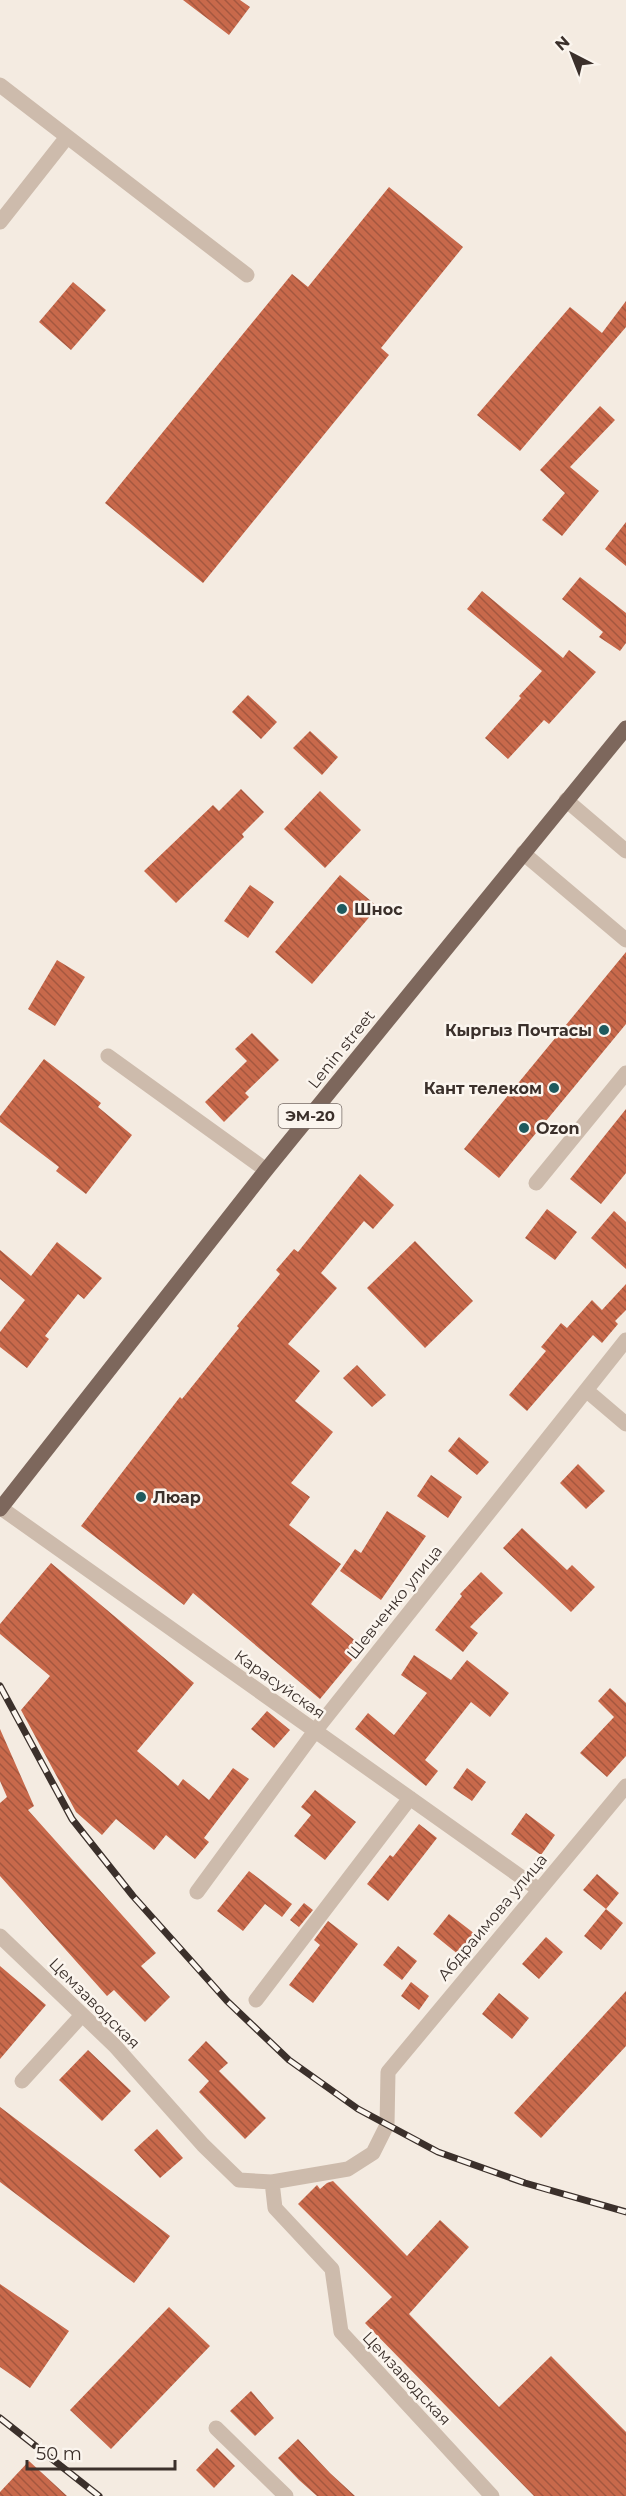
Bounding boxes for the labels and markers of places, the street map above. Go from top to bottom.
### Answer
place label: Шнос [354,900,403,919]
marker: Шнос [335,902,349,916]
place label: Кыргыз Почтасы [445,1021,592,1040]
marker: Кыргыз Почтасы [597,1023,611,1037]
place label: Кант телеком [424,1079,542,1098]
marker: Кант телеком [547,1081,561,1095]
place label: Ozon [536,1119,580,1138]
marker: Ozon [517,1121,531,1135]
place label: Люар [153,1488,201,1507]
marker: Люар [134,1490,148,1504]

